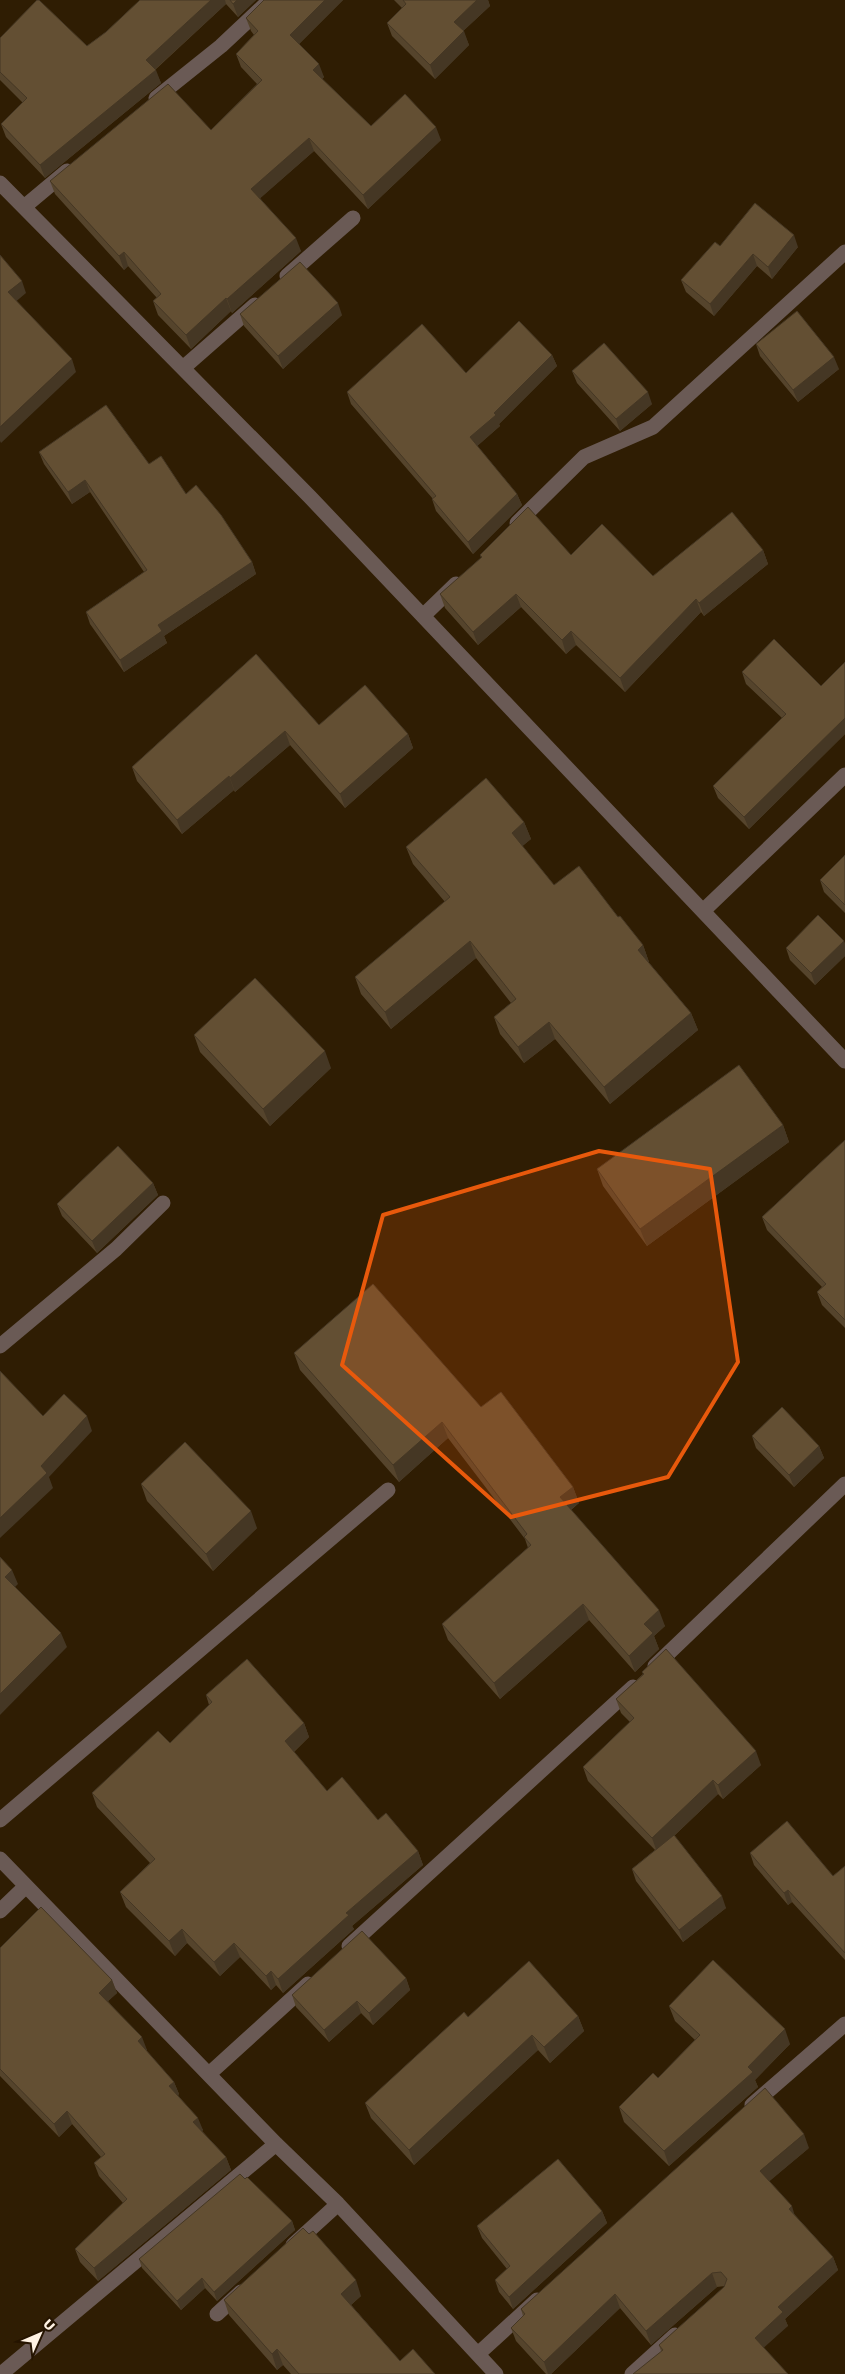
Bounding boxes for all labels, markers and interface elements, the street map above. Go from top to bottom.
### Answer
north arrow [15,2309,65,2359]
text: U [40,2316,58,2334]

